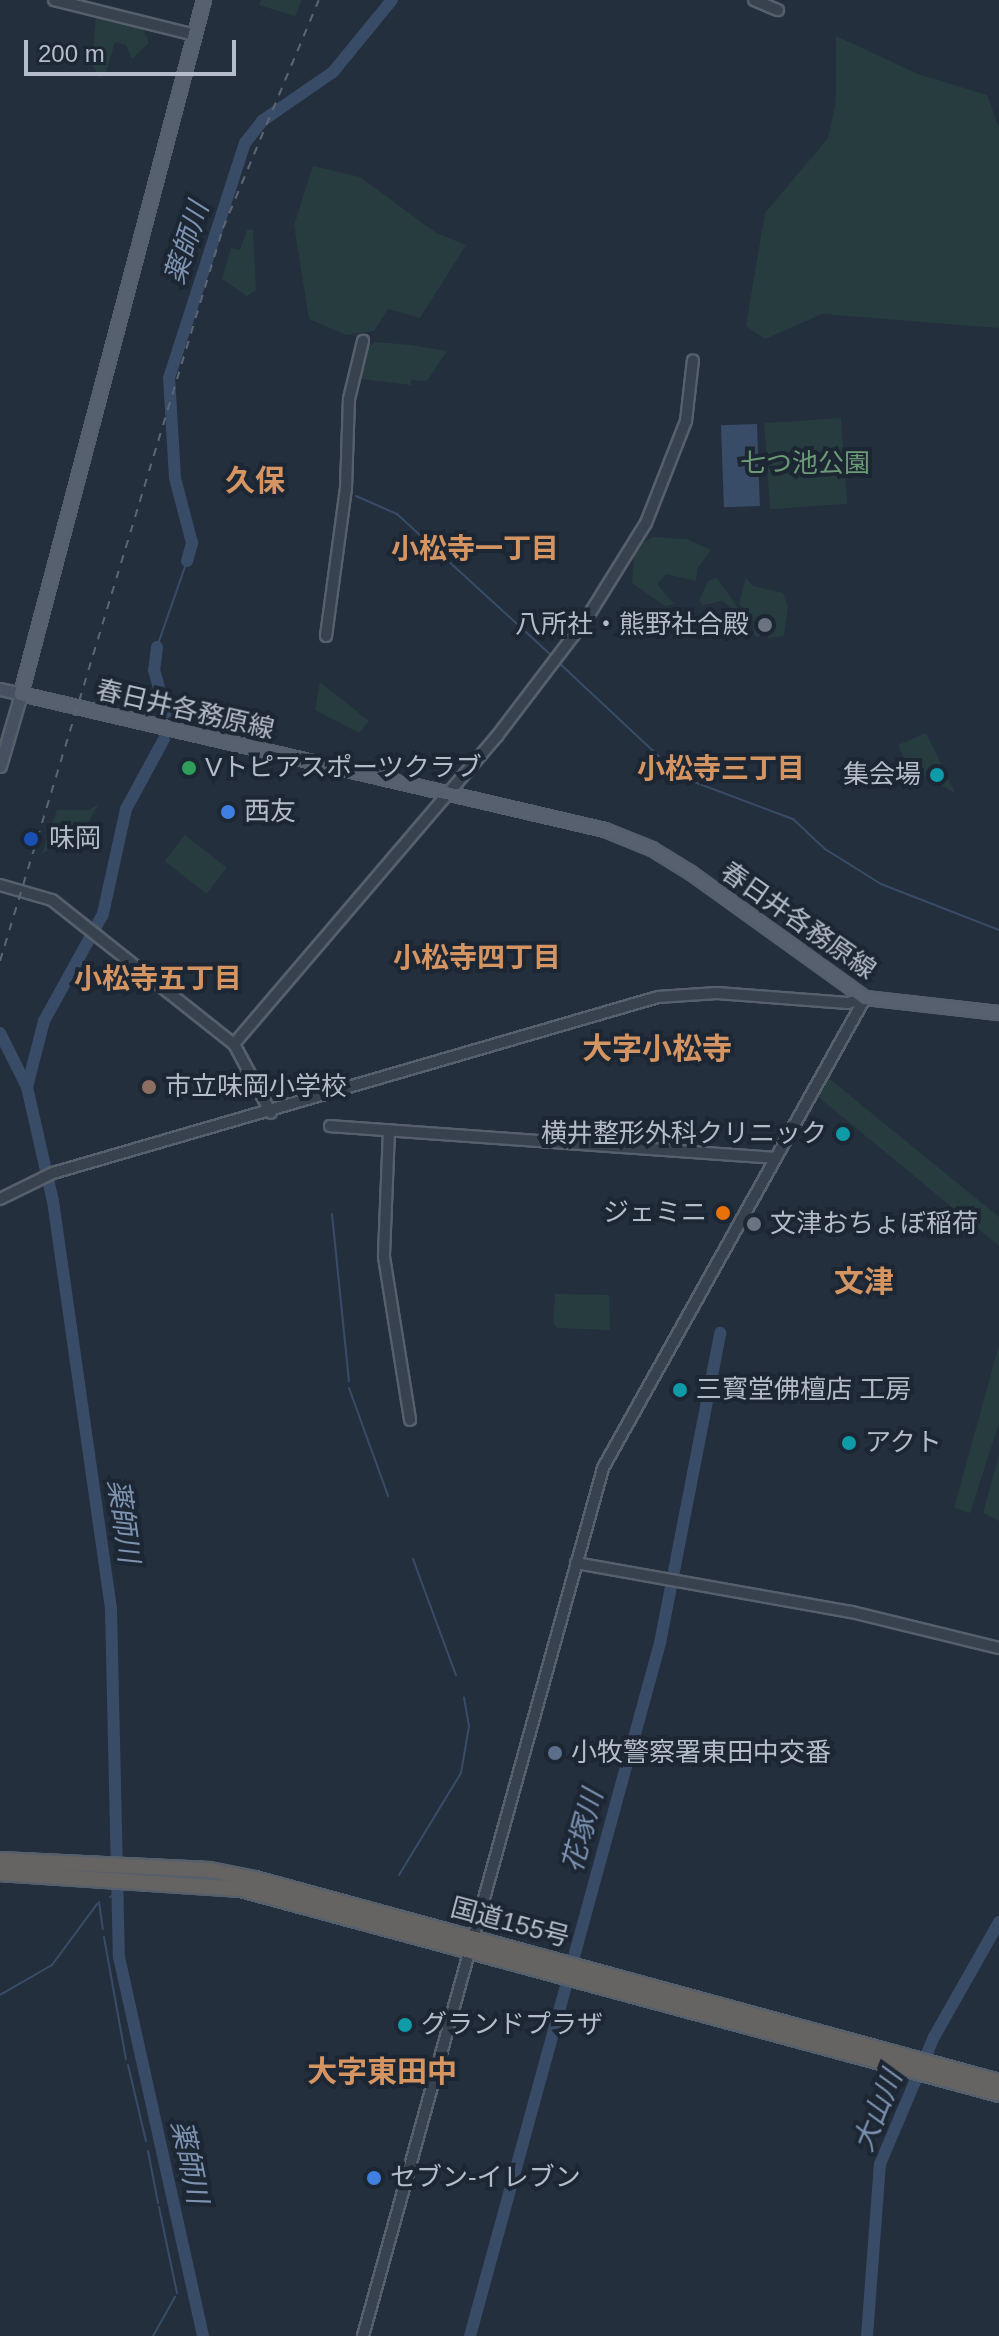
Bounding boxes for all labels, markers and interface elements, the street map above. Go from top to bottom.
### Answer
scale bar [28,24,240,74]
text: 200 m [38,40,105,67]
water label: 薬師川 [158,198,216,288]
park label: 七つ池公園 [740,448,870,480]
district label: 久保 [225,463,285,499]
district label: 小松寺一丁目 [391,532,559,566]
place label: 八所社・熊野社合殿 [515,609,749,641]
marker: 八所社・熊野社合殿 [756,616,774,634]
street label: 春日井各務原線 [93,674,277,746]
place label: Vトピアスポーツクラブ [205,752,482,784]
district label: 小松寺三丁目 [637,752,805,786]
marker: Vトピアスポーツクラブ [180,759,198,777]
place label: 集会場 [843,759,921,791]
marker: 集会場 [928,766,946,784]
place label: 西友 [244,796,296,828]
marker: 西友 [219,803,237,821]
place label: 味岡 [49,823,101,855]
marker: 味岡 [20,828,42,850]
street label: 春日井各務原線 [715,856,881,986]
district label: 小松寺四丁目 [393,941,561,975]
district label: 小松寺五丁目 [74,962,242,996]
district label: 大字小松寺 [582,1031,732,1067]
place label: 市立味岡小学校 [165,1071,347,1103]
marker: 市立味岡小学校 [140,1078,158,1096]
place label: 横井整形外科クリニック [541,1118,827,1150]
marker: 横井整形外科クリニック [834,1125,852,1143]
place label: ジェミニ [603,1197,707,1229]
marker: ジェミニ [714,1204,732,1222]
place label: 文津おちょぼ稲荷 [770,1208,978,1240]
marker: 文津おちょぼ稲荷 [745,1215,763,1233]
district label: 文津 [834,1264,894,1300]
place label: 三寳堂佛檀店 工房 [696,1374,911,1406]
marker: 三寳堂佛檀店 工房 [671,1381,689,1399]
place label: アクト [865,1427,943,1459]
marker: アクト [840,1434,858,1452]
water label: 薬師川 [101,1477,145,1565]
place label: 小牧警察署東田中交番 [571,1737,831,1769]
marker: 小牧警察署東田中交番 [546,1744,564,1762]
water label: 花塚川 [556,1786,610,1876]
street label: 国道155号 [447,1892,573,1954]
place label: グランドプラザ [421,2009,603,2041]
marker: グランドプラザ [396,2016,414,2034]
district label: 大字東田中 [307,2054,457,2090]
water label: 大山川 [847,2066,909,2156]
water label: 薬師川 [164,2117,214,2207]
place label: セブン-イレブン [390,2162,581,2194]
marker: セブン-イレブン [365,2169,383,2187]

